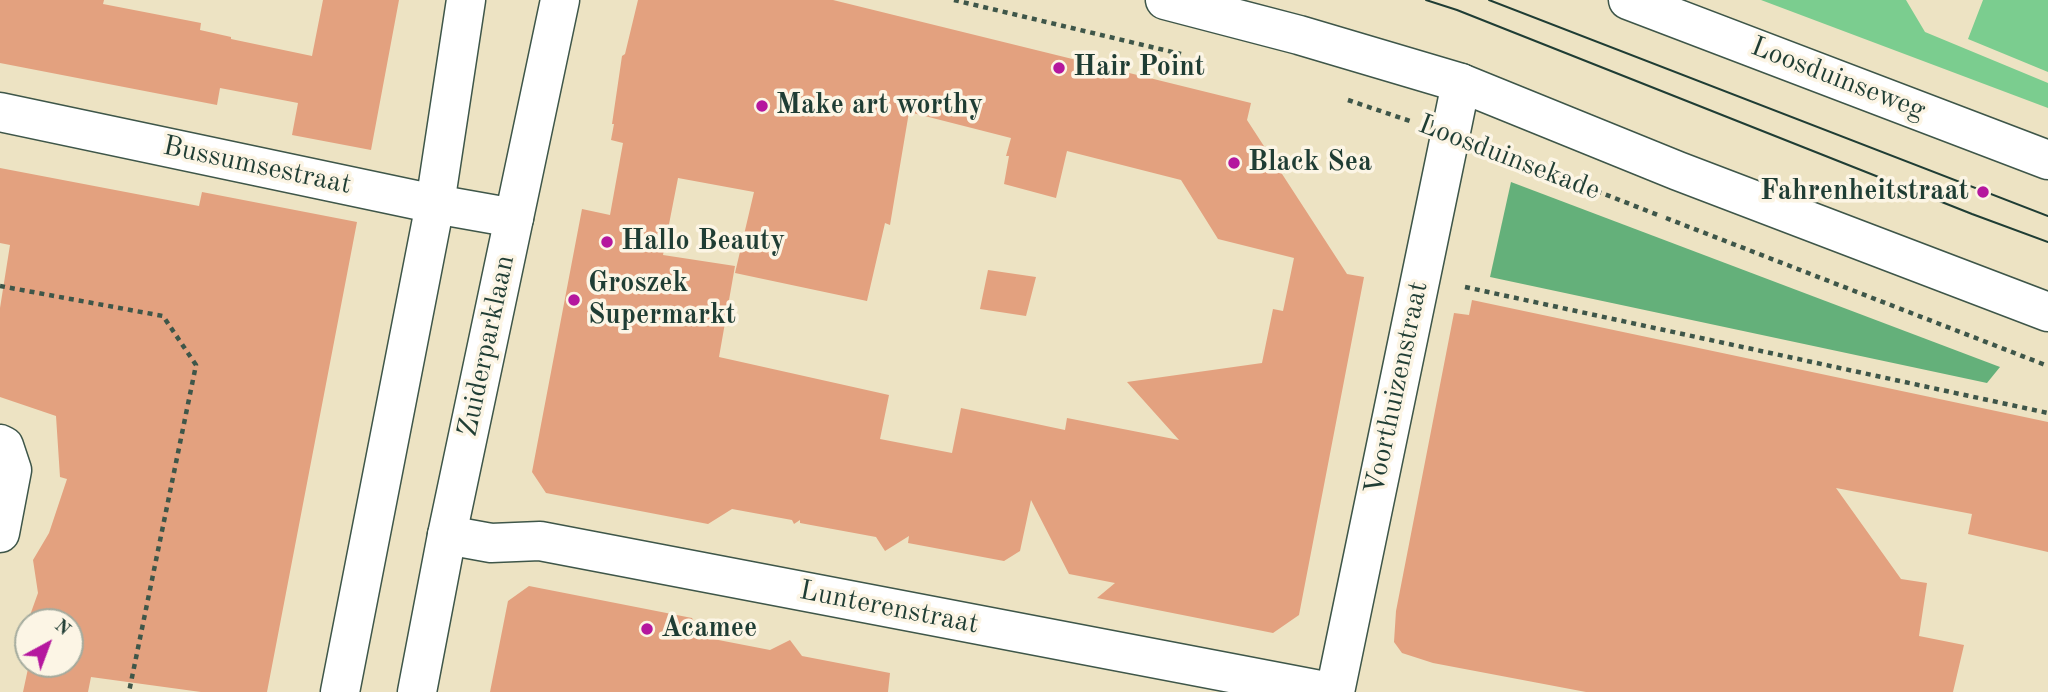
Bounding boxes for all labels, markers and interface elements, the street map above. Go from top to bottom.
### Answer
street label: Loosduinseweg [1746,30,1930,128]
place label: Hair Point [1073,51,1205,85]
marker: Hair Point [1051,60,1067,76]
place label: Make art worthy [776,89,983,123]
marker: Make art worthy [754,98,770,114]
street label: Loosduinsekade [1413,108,1605,208]
street label: Bussumsestraat [160,130,354,202]
place label: Black Sea [1248,146,1372,180]
marker: Black Sea [1226,155,1242,171]
place label: Fahrenheitstraat [1760,175,1969,209]
marker: Fahrenheitstraat [1975,184,1991,200]
place label: Hallo Beauty [621,225,785,259]
marker: Hallo Beauty [599,234,615,250]
street label: Zuiderparklaan [451,252,523,440]
place label: Groszek Supermarkt [588,267,736,333]
street label: Voorthuizenstraat [1358,278,1436,498]
marker: Groszek Supermarkt [566,292,582,308]
street label: Lunterenstraat [797,574,981,642]
north arrow [14,608,84,678]
place label: Acamee [661,612,757,646]
text: N [50,616,74,640]
marker: Acamee [639,621,655,637]

